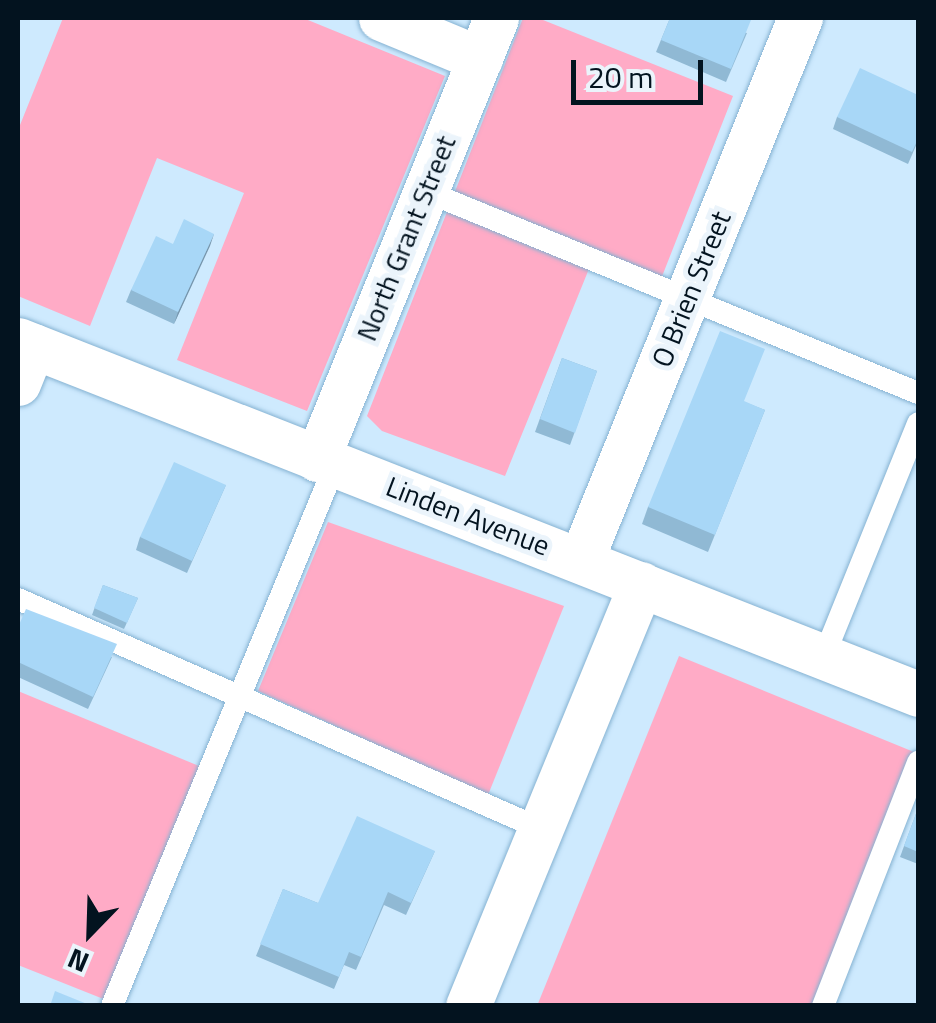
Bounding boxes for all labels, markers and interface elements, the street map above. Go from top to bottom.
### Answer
scale bar [576,40,708,102]
text: 20 m [588,54,653,100]
street label: North Grant Street [350,130,462,346]
street label: O Brien Street [644,206,738,372]
street label: Linden Avenue [382,469,554,563]
north arrow [40,883,140,983]
text: N [61,937,95,985]

